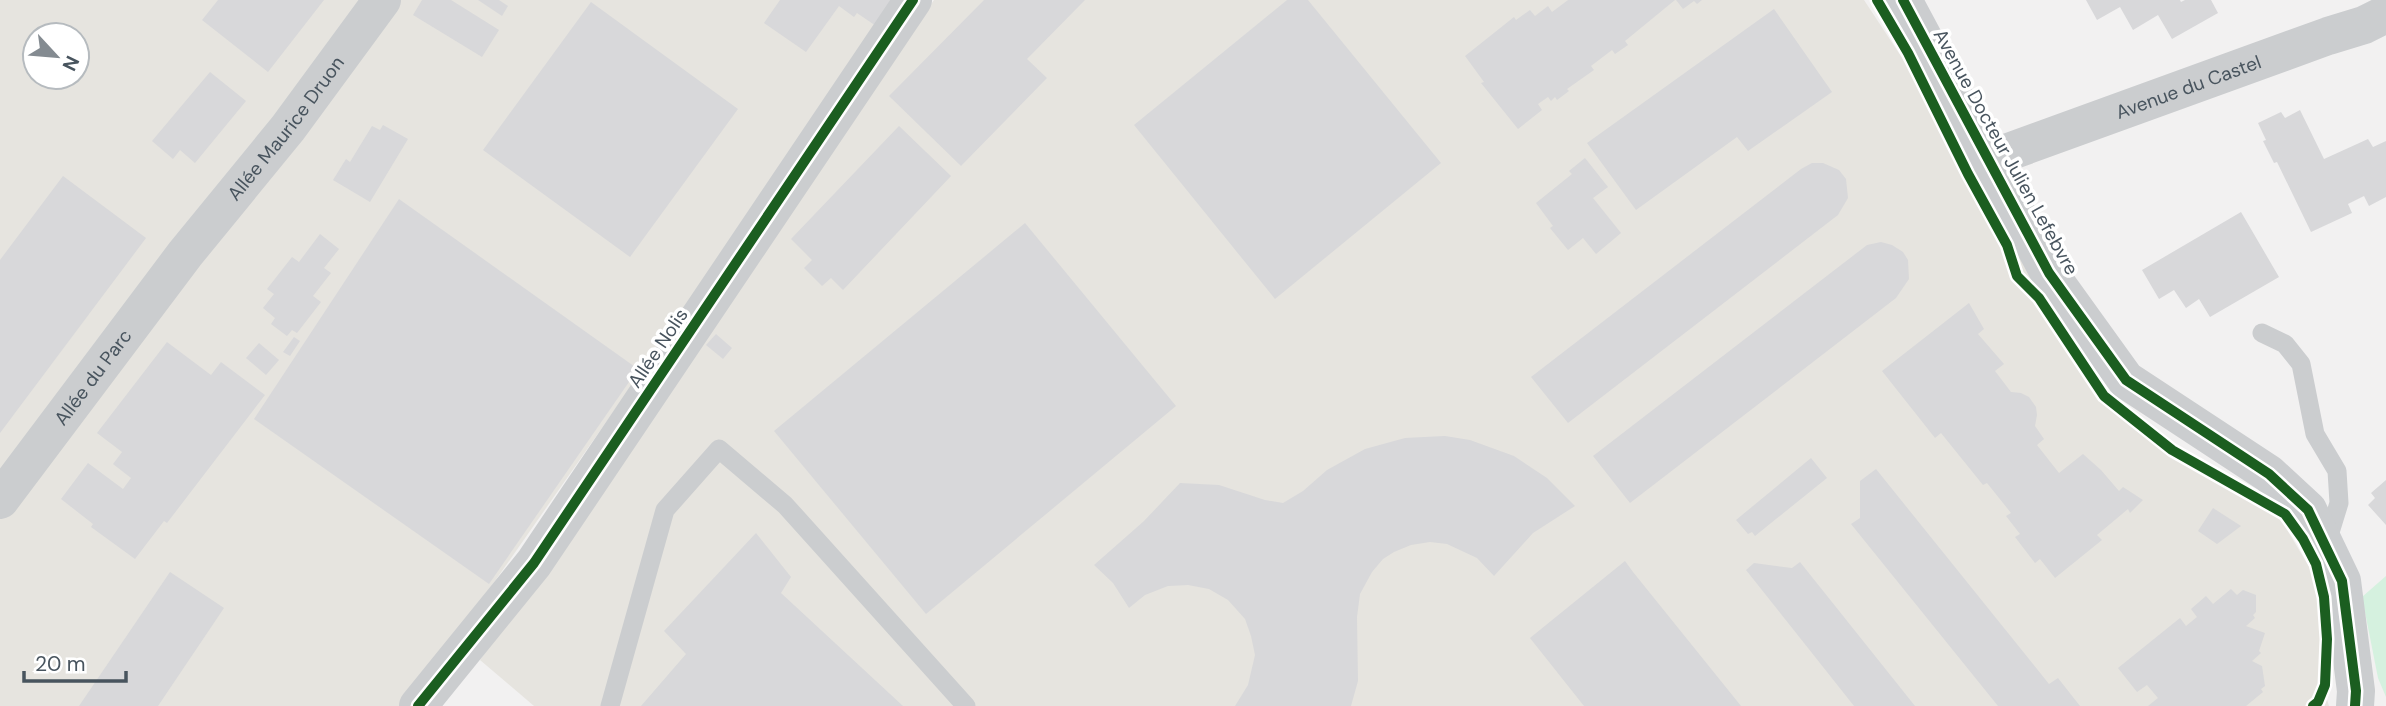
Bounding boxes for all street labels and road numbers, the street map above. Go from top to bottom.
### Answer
street label: Avenue Docteur Julien Lefebvre [1928,25,2084,279]
street label: Avenue du Castel [2112,49,2264,125]
street label: Allée Maurice Druon [221,51,349,205]
street label: Allée Nolis [622,304,694,392]
street label: Allée du Parc [48,324,137,430]

